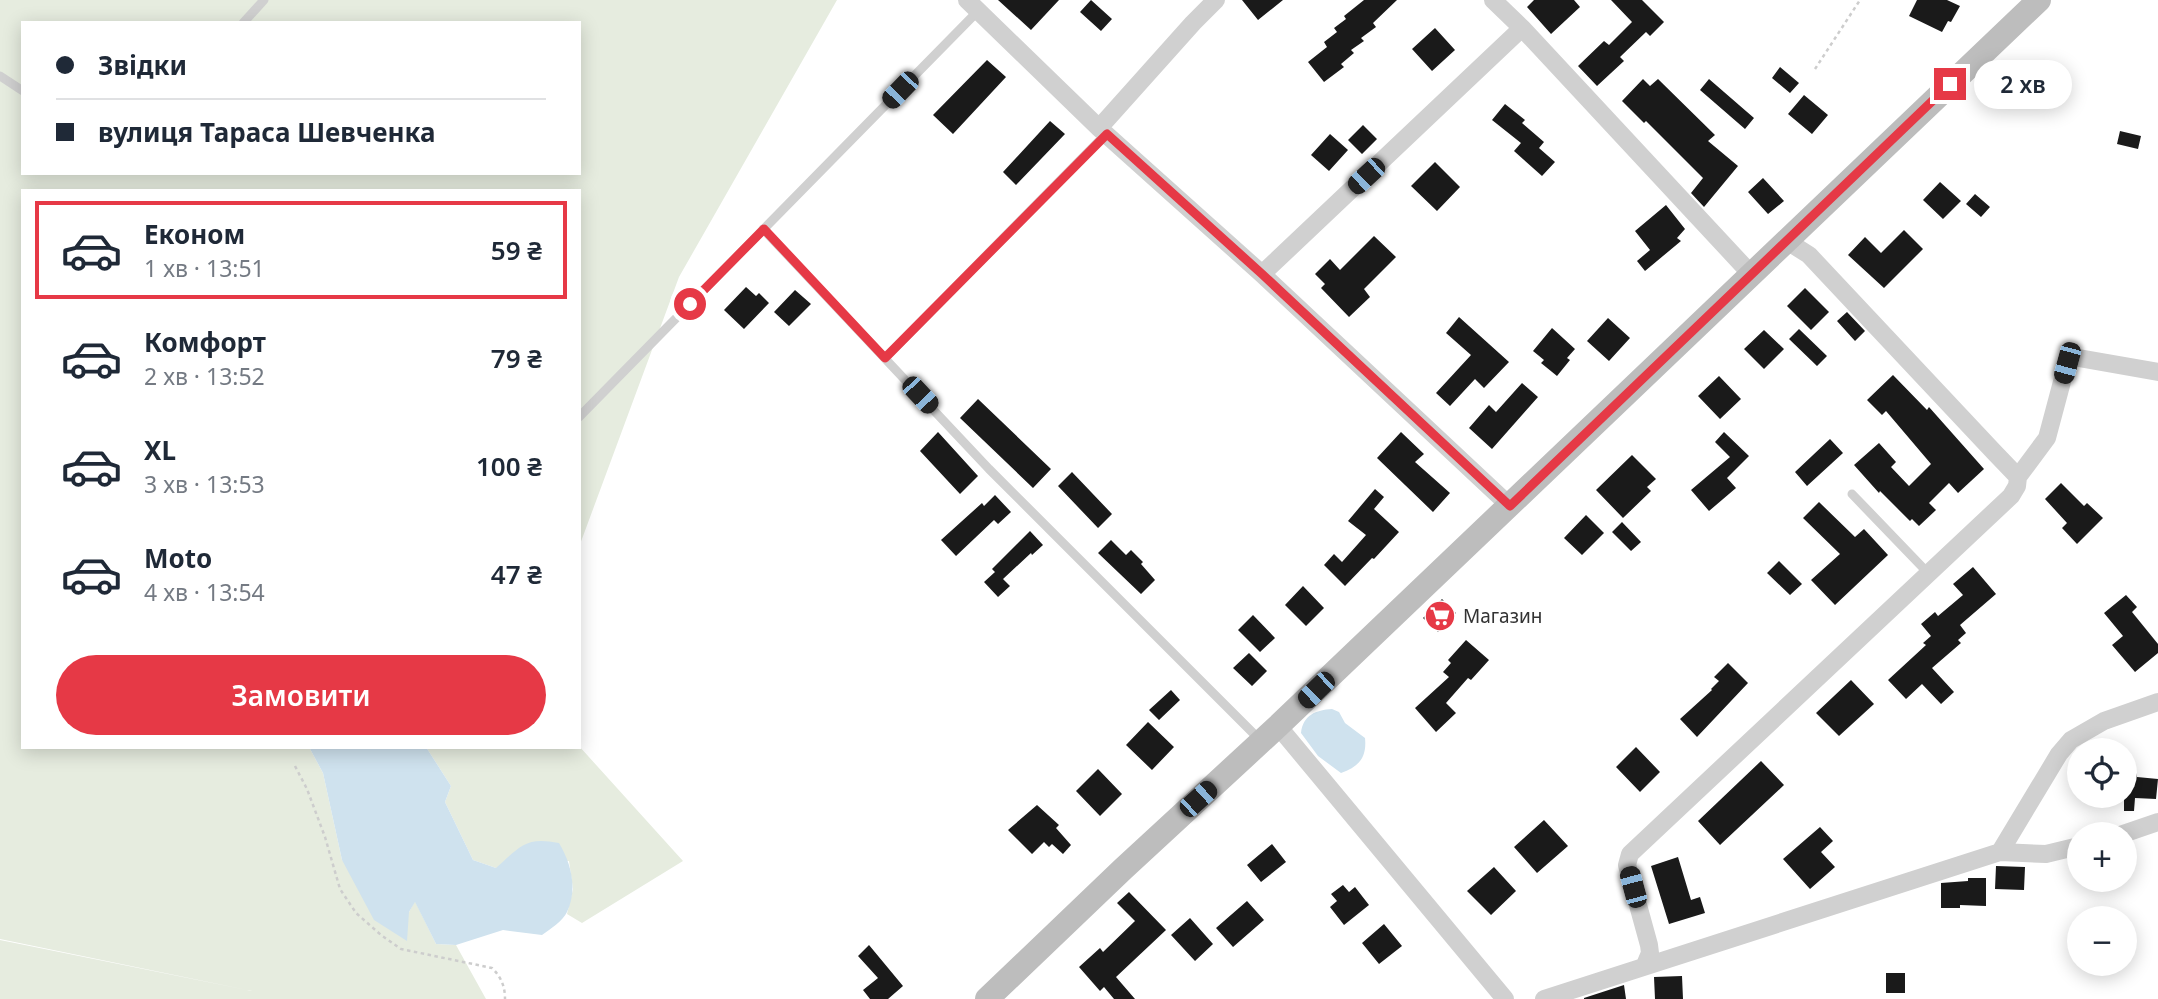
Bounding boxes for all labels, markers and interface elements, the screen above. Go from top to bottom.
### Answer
text: Звідки [98,47,187,83]
callout: 2 хв [1974,60,2072,108]
car [878,68,923,112]
route end [1934,68,1966,100]
text: 2 хв [2000,68,2046,100]
text: вулиця Тараса Шевченка [98,114,435,150]
car [1344,154,1389,198]
text: Економ [144,216,245,252]
icon: car [60,219,123,282]
text: 59 ₴ [491,232,542,268]
text: 1 хв · 13:51 [144,252,265,284]
route start [674,288,706,320]
text: Комфорт [144,324,266,360]
icon: car [60,327,123,390]
text: 79 ₴ [491,340,542,376]
car [2052,340,2083,386]
text: 2 хв · 13:52 [144,360,265,392]
car [898,372,943,418]
text: XL [144,432,176,468]
icon: car [60,435,123,498]
text: 100 ₴ [476,448,542,484]
text: 3 хв · 13:53 [144,468,265,500]
text: Moto [144,540,212,576]
icon: car [60,543,123,606]
text: 47 ₴ [491,556,542,592]
text: 4 хв · 13:54 [144,576,265,608]
supermarket icon: Магазин [1423,599,1457,633]
place label: Магазин [1463,603,1542,629]
button: Замовити [56,655,546,735]
car [1294,668,1339,712]
map controls [2067,738,2137,976]
button: locate [2067,738,2137,808]
car [1176,777,1221,821]
button: + [2067,822,2137,892]
car [1618,864,1649,910]
button: − [2067,906,2137,976]

